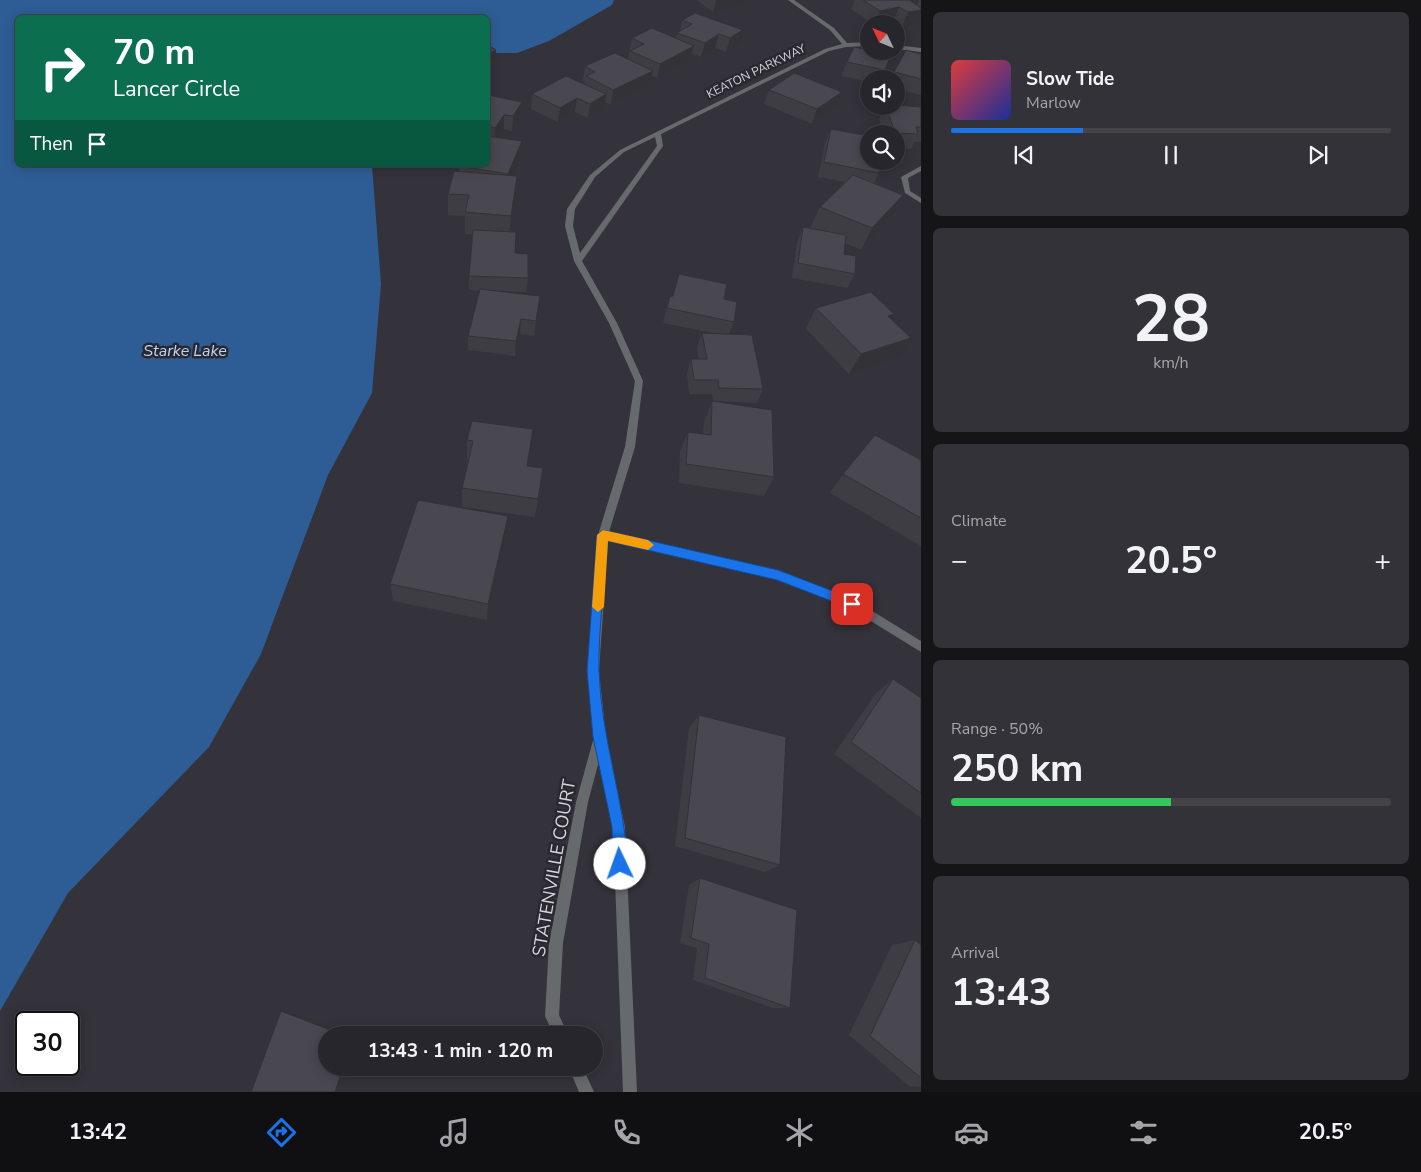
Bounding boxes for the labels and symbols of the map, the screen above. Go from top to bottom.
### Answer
north arrow [860,15,905,60]
street label: KEATON PARKWAY [704,40,809,102]
water label: Starke Lake [143,340,227,362]
pin [831,583,873,625]
street label: STATENVILLE COURT [527,777,581,958]
position arrow [593,837,645,889]
speed limit sign: 30 [15,1011,80,1076]

